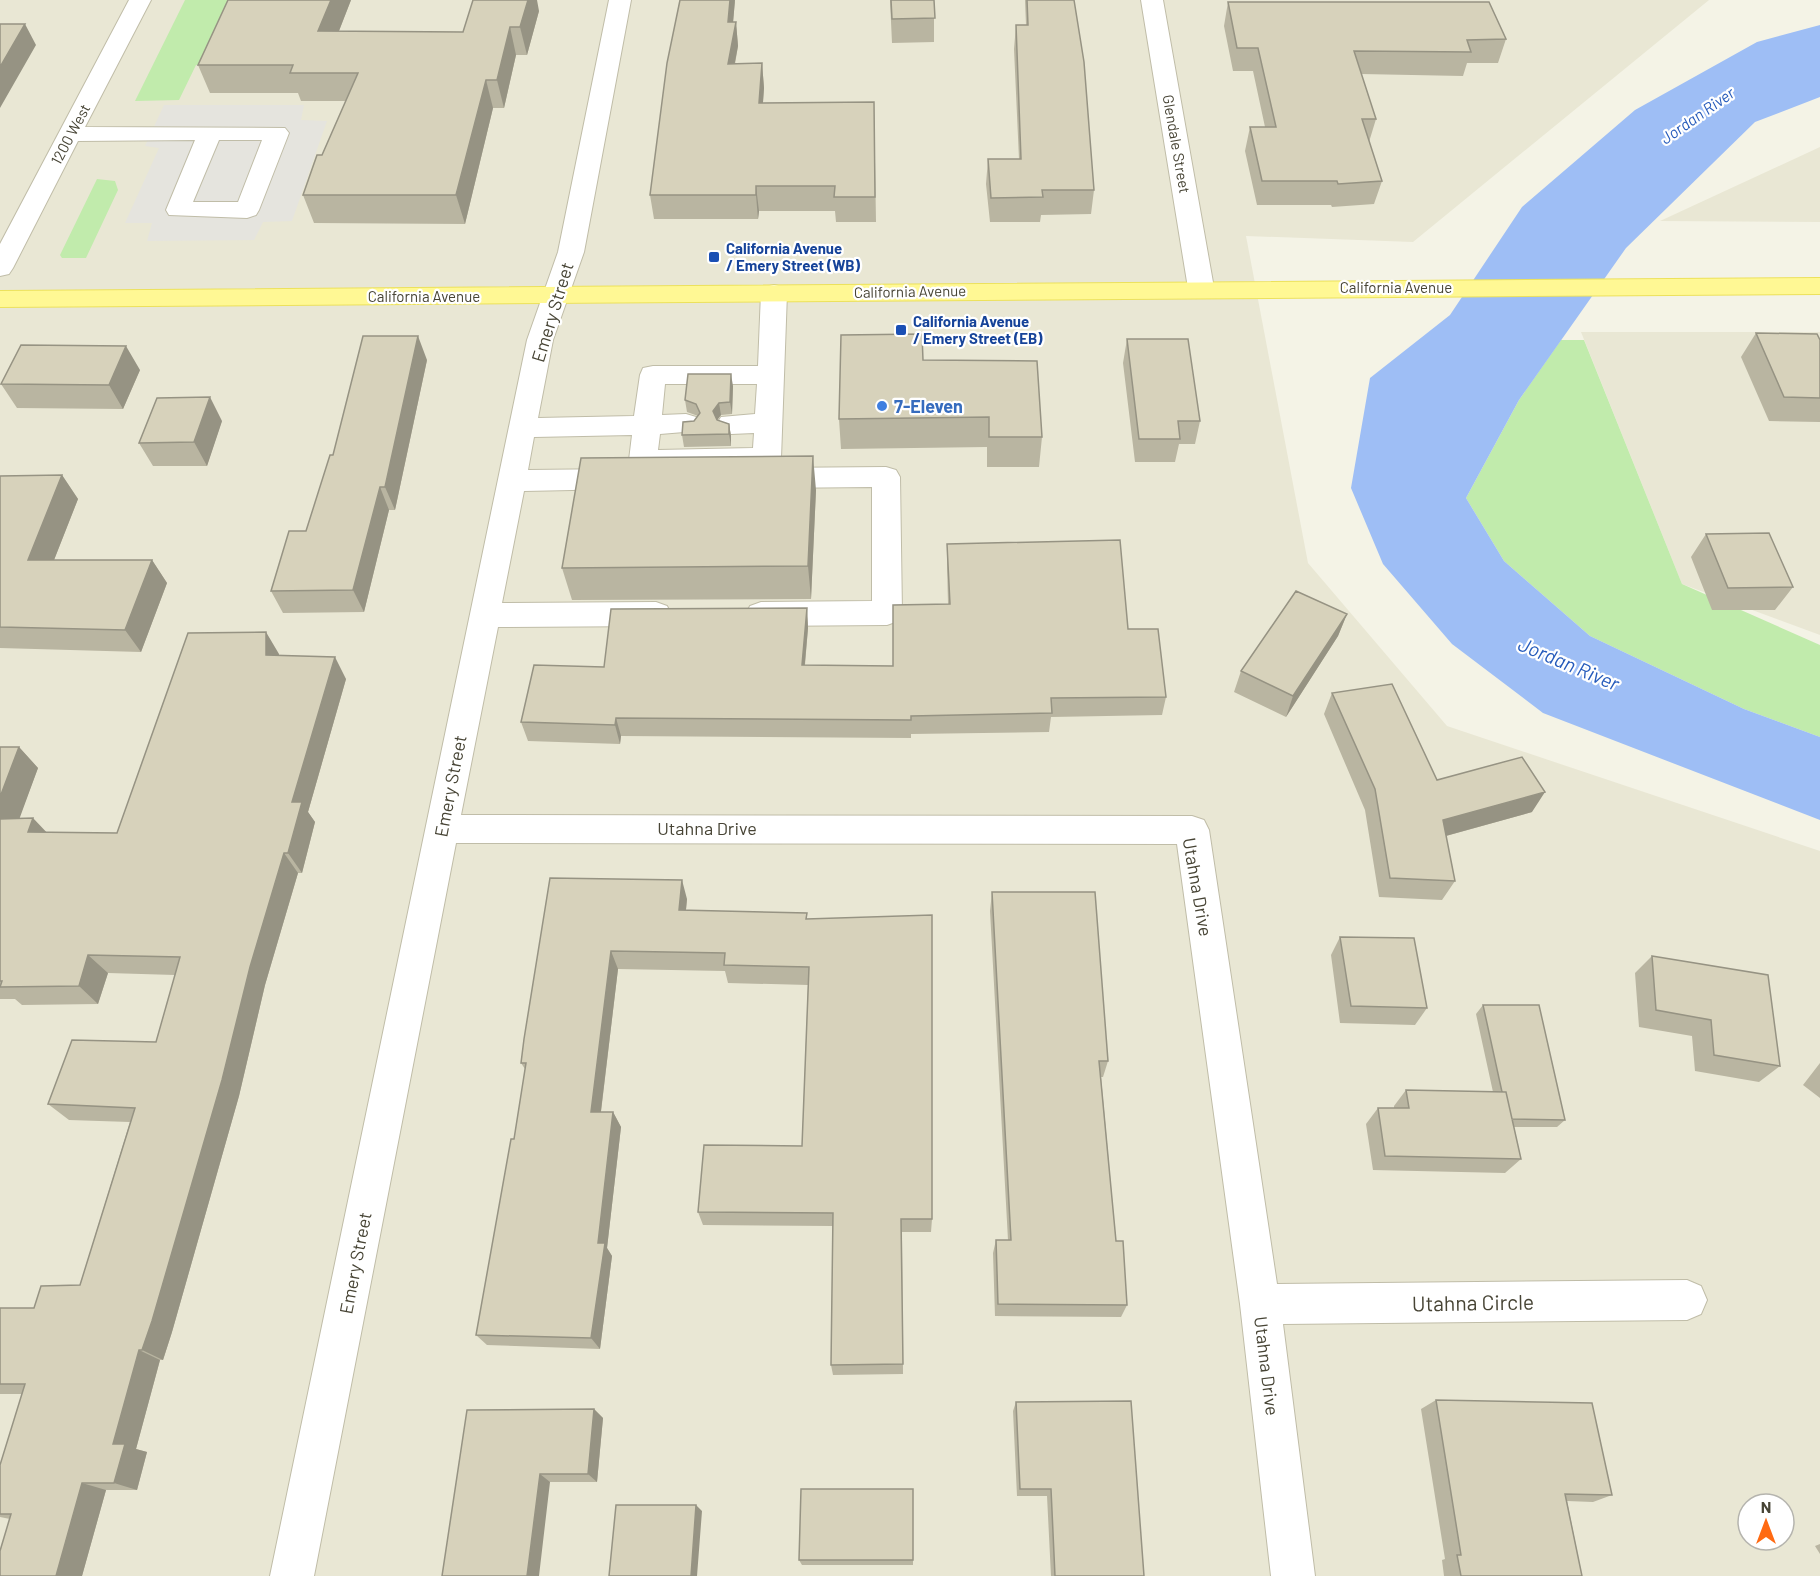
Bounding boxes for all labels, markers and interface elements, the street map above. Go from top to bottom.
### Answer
water label: Jordan River [1656,82,1739,147]
street label: Glendale Street [1159,93,1195,195]
street label: 1200 West [47,101,93,167]
place label: California Avenue / Emery Street (WB) [726,239,861,274]
marker: California Avenue / Emery Street (WB) [707,250,721,264]
street label: Emery Street [526,259,578,365]
street label: California Avenue [1340,278,1452,296]
street label: California Avenue [854,281,966,301]
street label: California Avenue [368,287,480,305]
place label: California Avenue / Emery Street (EB) [913,312,1043,347]
marker: California Avenue / Emery Street (EB) [894,323,908,337]
place label: 7-Eleven [894,395,963,417]
marker: 7-Eleven [875,399,889,413]
water label: Jordan River [1515,631,1624,695]
street label: Emery Street [429,733,471,839]
street label: Utahna Drive [657,817,757,839]
street label: Utahna Drive [1179,836,1217,938]
street label: Emery Street [334,1210,376,1316]
street label: Utahna Circle [1412,1288,1534,1316]
street label: Utahna Drive [1250,1315,1284,1417]
north arrow [1736,1492,1796,1552]
text: N [1761,1497,1771,1516]

